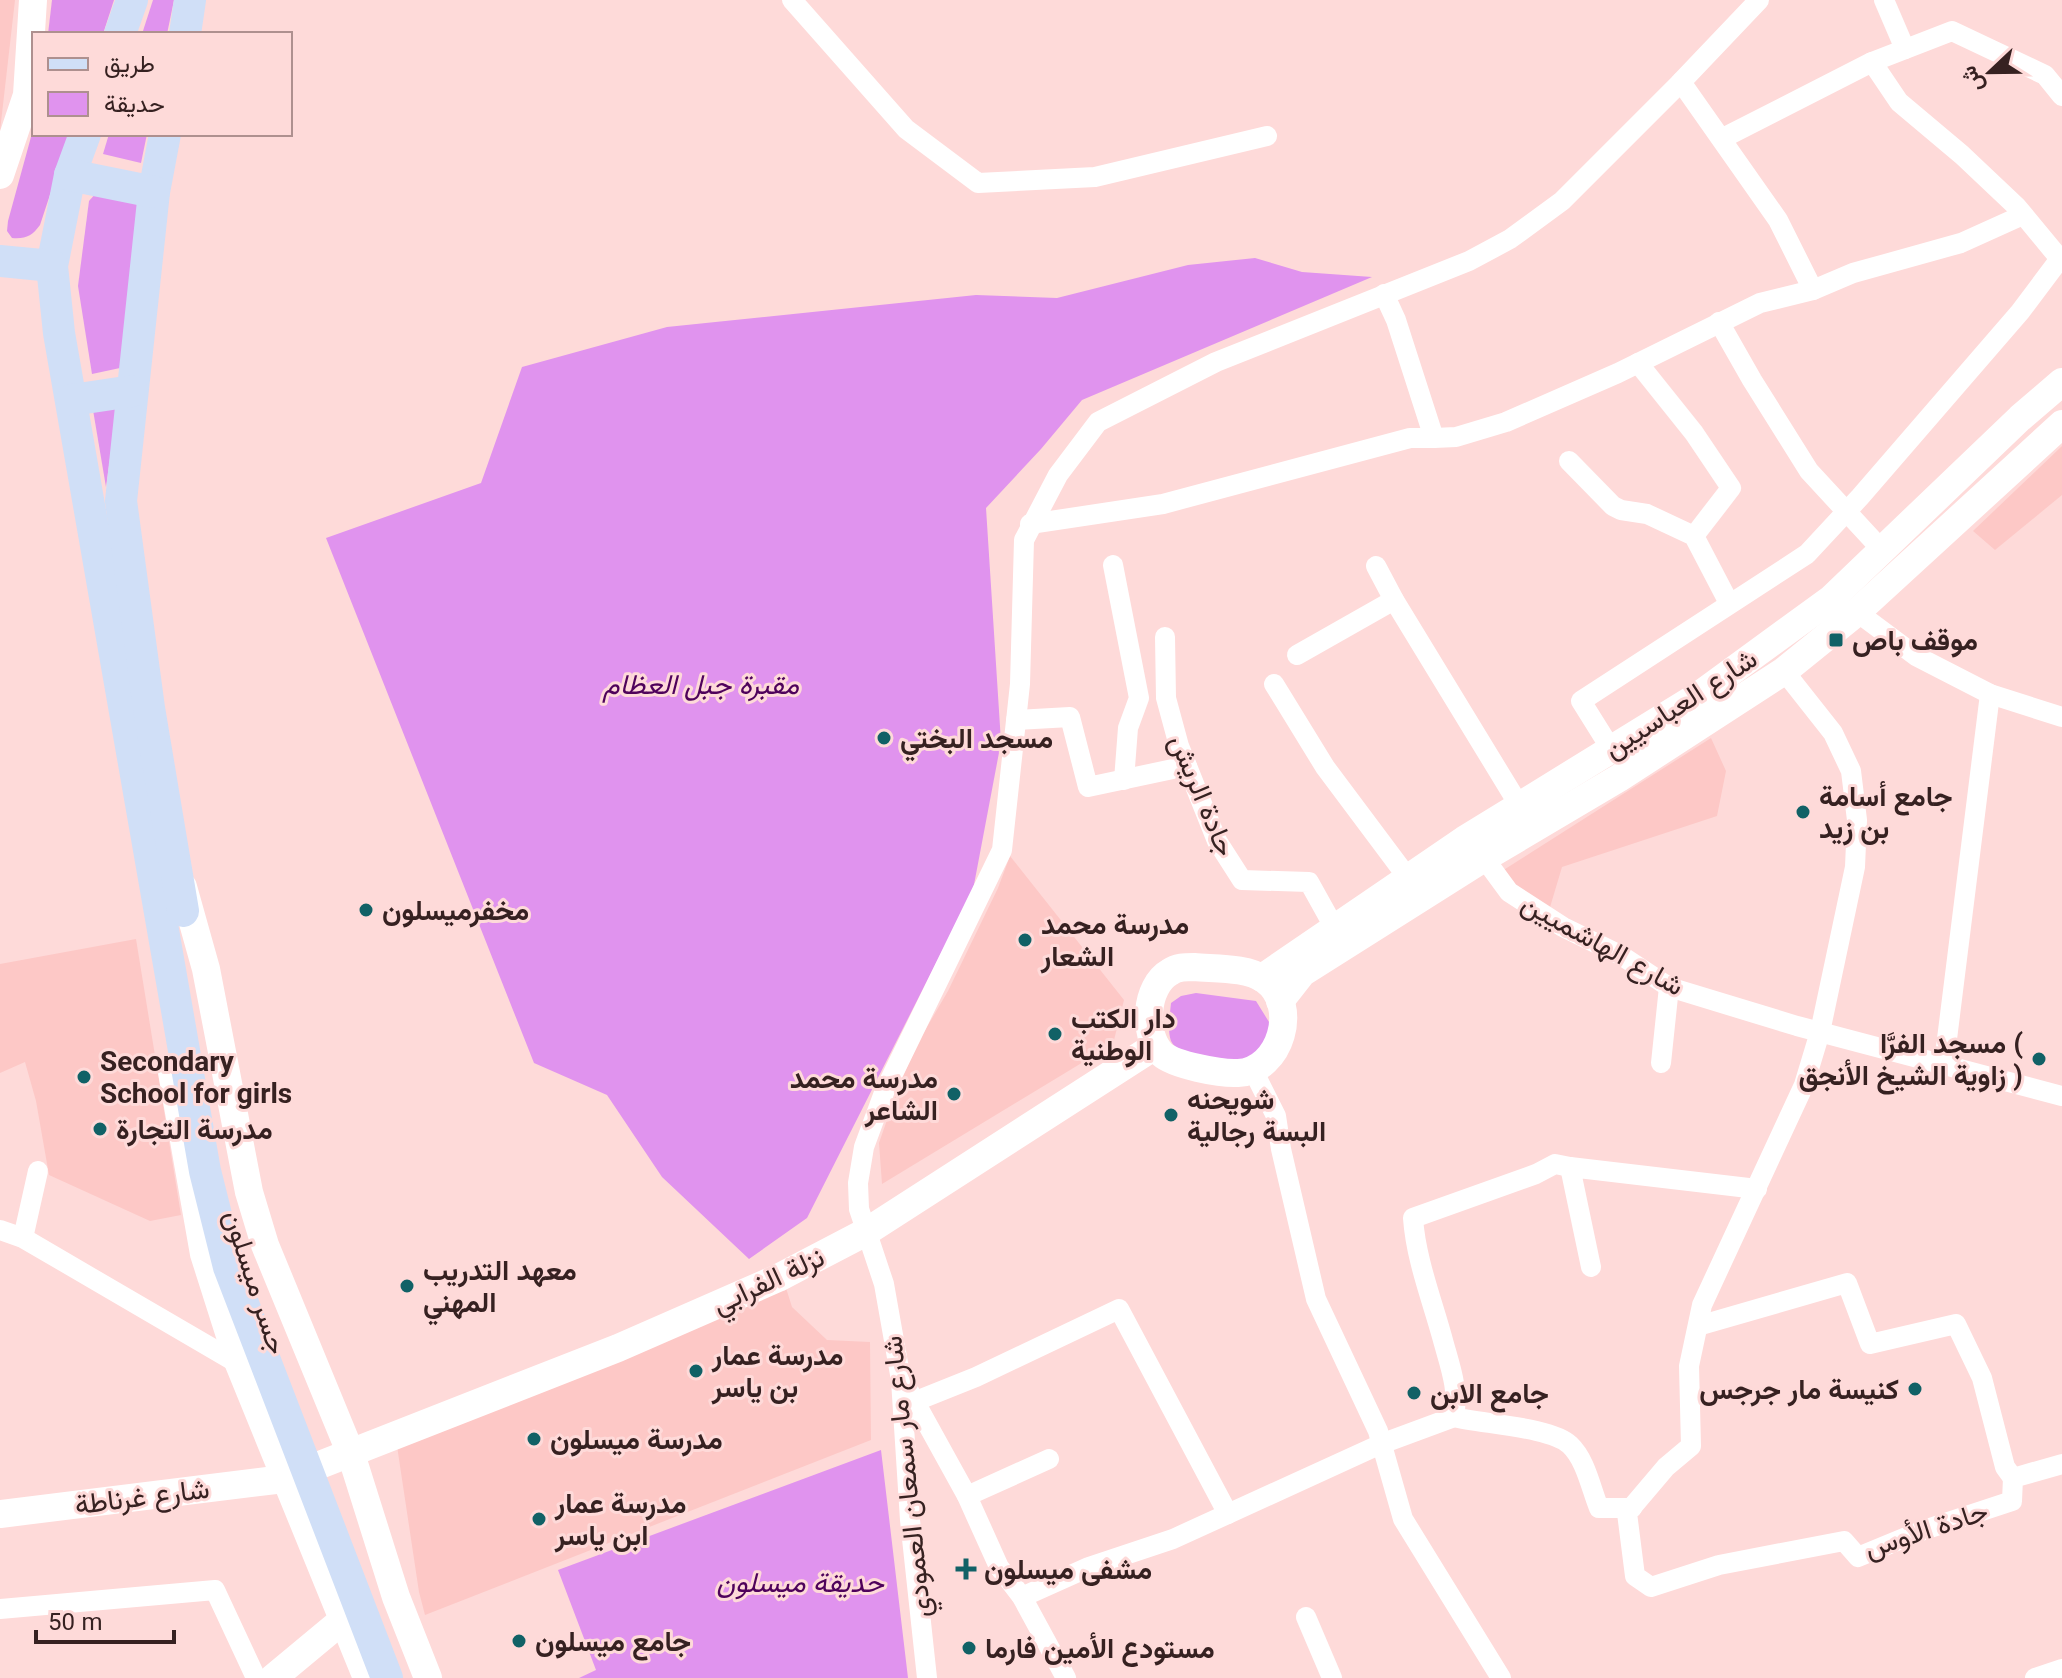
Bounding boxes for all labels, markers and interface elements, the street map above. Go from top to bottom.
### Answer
legend [32,32,292,136]
north arrow [1950,32,2030,112]
text: طريق [104,47,155,85]
text: ش [1953,60,1995,97]
text: حديقة [104,87,165,125]
place label: موقف باص [1852,621,1978,665]
marker: موقف باص [1827,631,1845,649]
street label: شارع العباسيين [1596,639,1767,772]
park label: مقبرة جبل العظام [602,665,800,709]
place label: مسجد البختي [900,719,1053,763]
street label: جادة الريش [1155,728,1246,864]
marker: مسجد البختي [875,729,893,747]
place label: جامع أسامة بن زيد [1819,777,1952,853]
marker: جامع أسامة بن زيد [1794,803,1812,821]
street label: شارع الهاشميين [1512,884,1691,1010]
place label: مخفرميسلون [382,891,529,935]
marker: مخفرميسلون [357,901,375,919]
place label: مدرسة محمد الشعار [1040,905,1189,981]
marker: مدرسة محمد الشعار [1016,931,1034,949]
place label: دار الكتب الوطنية [1071,999,1176,1075]
place label: مسجد الفرَّا ( زاوية الشيخ الأنجق ) [1798,1024,2023,1100]
marker: دار الكتب الوطنية [1046,1025,1064,1043]
place label: Secondary School for girls [100,1042,292,1118]
marker: مسجد الفرَّا ( زاوية الشيخ الأنجق ) [2030,1050,2048,1068]
place label: مدرسة محمد الشاعر [790,1059,938,1135]
marker: Secondary School for girls [75,1068,93,1086]
place label: شويحنه البسة رجالية [1187,1080,1326,1156]
marker: مدرسة محمد الشاعر [945,1085,963,1103]
marker: شويحنه البسة رجالية [1162,1106,1180,1124]
place label: مدرسة التجارة [116,1110,273,1154]
marker: مدرسة التجارة [91,1120,109,1138]
street label: جسر ميسلون [209,1205,297,1361]
street label: نزلة الفرابي [706,1237,833,1328]
place label: معهد التدريب المهني [423,1251,577,1327]
marker: معهد التدريب المهني [398,1277,416,1295]
street label: شارع مار سمعان العمودي [872,1333,946,1620]
place label: مدرسة عمار بن ياسر [711,1336,843,1412]
marker: مدرسة عمار بن ياسر [687,1362,705,1380]
place label: كنيسة مار جرجس [1699,1370,1899,1414]
place label: جامع الابن [1430,1374,1549,1418]
marker: كنيسة مار جرجس [1906,1380,1924,1398]
marker: جامع الابن [1405,1384,1423,1402]
place label: مدرسة ميسلون [550,1420,723,1464]
marker: مدرسة ميسلون [525,1430,543,1448]
street label: شارع غرناطة [72,1469,212,1529]
place label: مدرسة عمار ابن ياسر [554,1484,686,1560]
street label: جادة الأوس [1859,1491,1995,1573]
marker: مدرسة عمار ابن ياسر [530,1510,548,1528]
place label: مشفى ميسلون [984,1550,1152,1594]
marker: مشفى ميسلون [955,1558,977,1580]
park label: حديقة ميسلون [716,1563,885,1607]
scale bar [36,1594,174,1644]
text: 50 m [48,1605,102,1643]
place label: جامع ميسلون [535,1622,691,1666]
place label: مستودع الأمين فارما [985,1629,1215,1673]
marker: جامع ميسلون [510,1632,528,1650]
marker: مستودع الأمين فارما [960,1639,978,1657]

